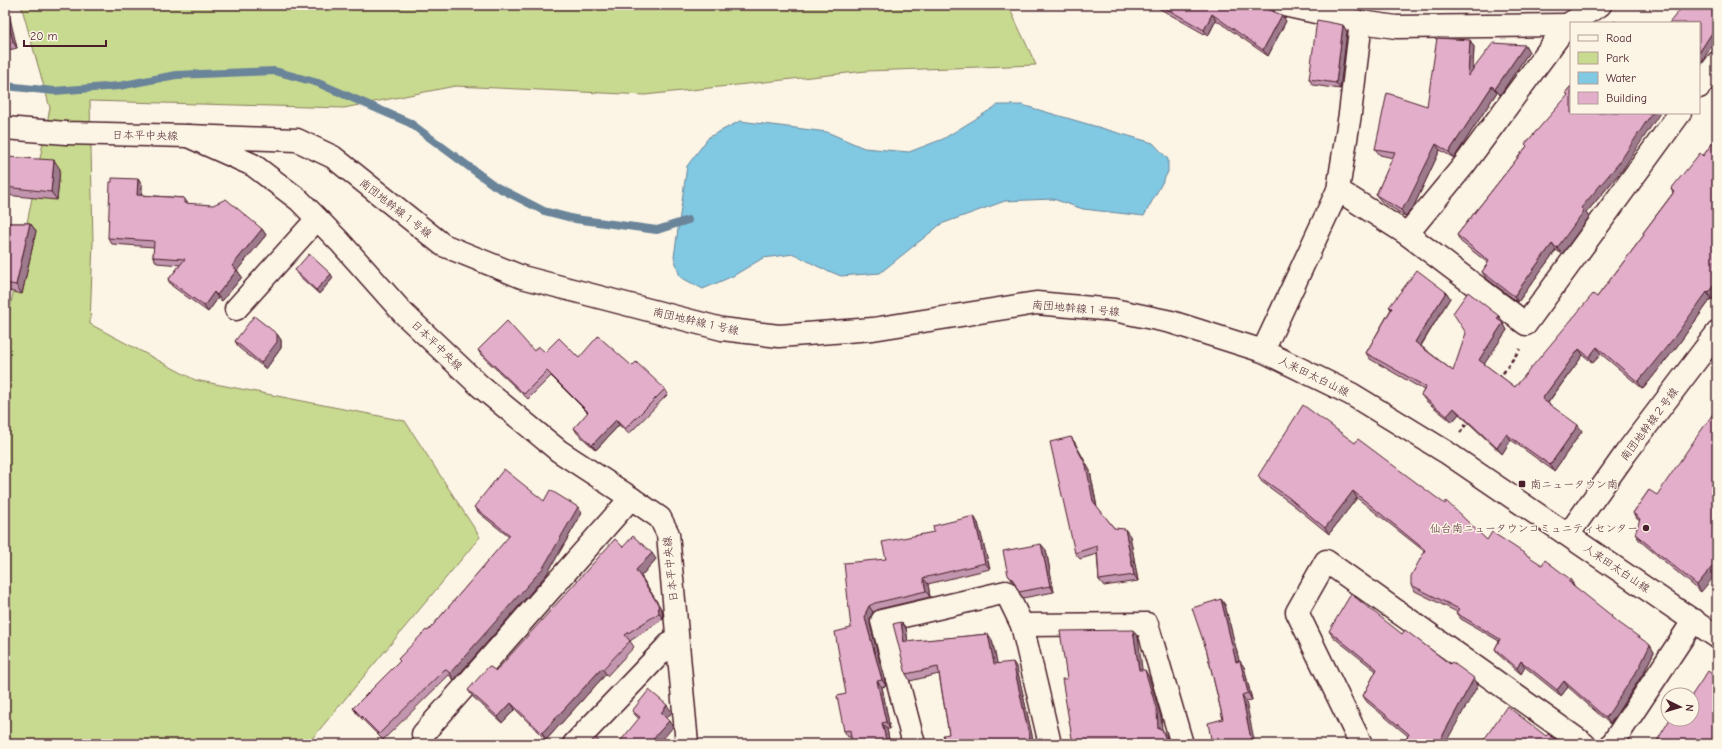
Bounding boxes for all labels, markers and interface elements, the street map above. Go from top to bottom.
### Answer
scale bar [24,22,106,48]
legend [1570,22,1700,114]
text: 20 m [30,29,58,43]
text: Road [1606,31,1632,45]
text: Park [1606,51,1629,65]
text: Water [1606,71,1636,85]
text: Building [1606,91,1647,105]
street label: 日本平中央線 [112,128,178,143]
street label: 南団地幹線１号線 [357,176,434,241]
street label: 南団地幹線１号線 [1032,298,1120,319]
street label: 南団地幹線１号線 [652,305,740,338]
street label: 日本平中央線 [408,318,465,373]
street label: 人来田太白山線 [1276,354,1351,399]
street label: 南団地幹線２号線 [1618,385,1681,463]
place label: 南ニュータウン南 [1530,478,1618,491]
marker: 南ニュータウン南 [1517,479,1527,489]
place label: 仙台南ニュータウンコミュニティセンター [1430,522,1638,535]
marker: 仙台南ニュータウンコミュニティセンター [1641,523,1651,533]
street label: 日本平中央線 [661,535,680,602]
street label: 人来田太白山線 [1581,541,1652,595]
north arrow [1660,687,1700,727]
text: N [1683,704,1696,712]

